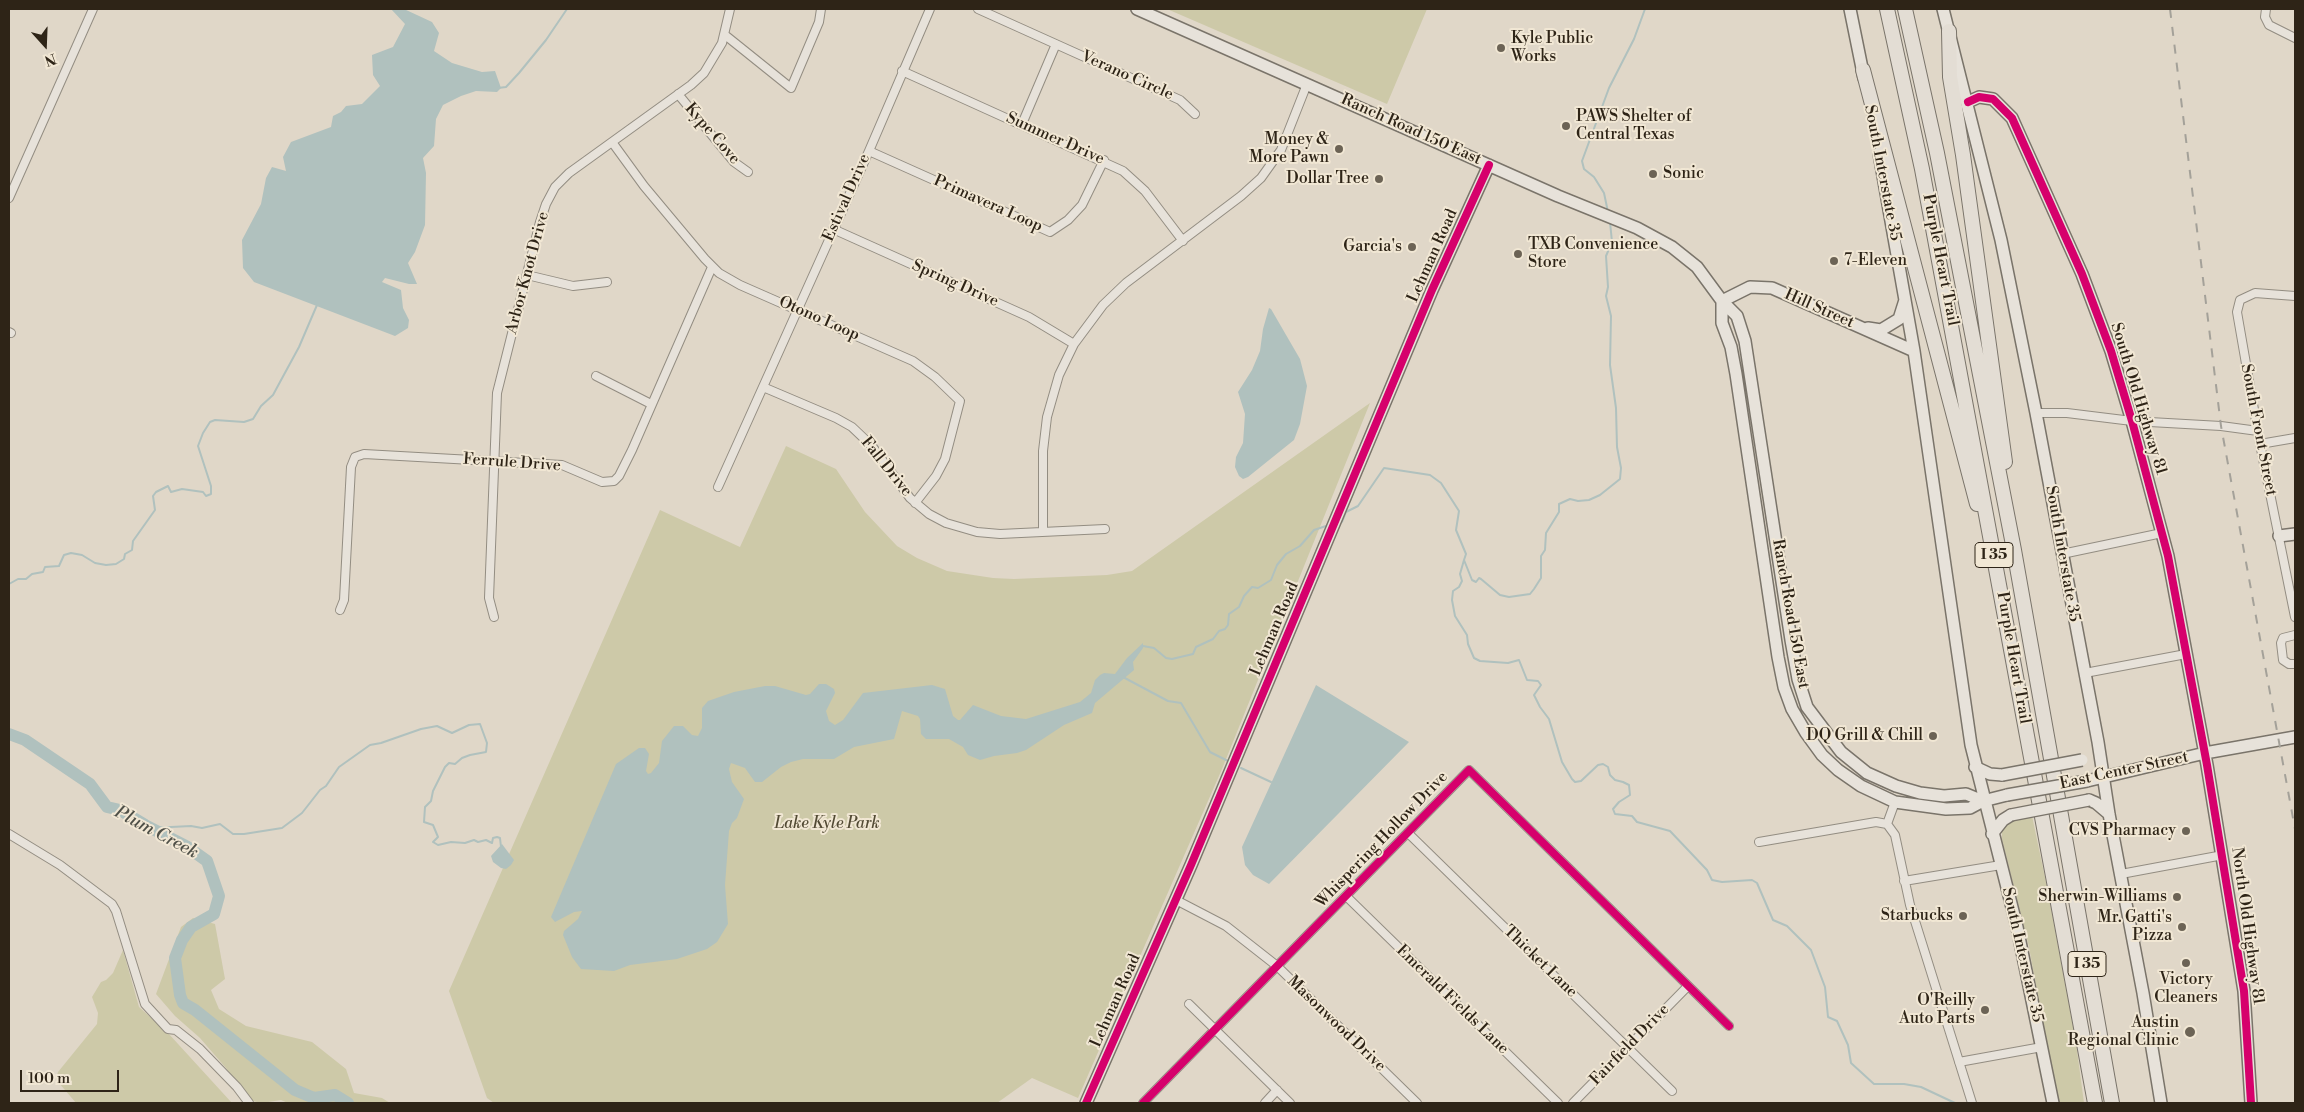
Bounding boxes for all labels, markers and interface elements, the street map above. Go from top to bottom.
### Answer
north arrow [20,20,70,70]
place label: Kyle Public Works [1511,29,1593,67]
marker: Kyle Public Works [1495,42,1507,54]
street label: Verano Circle [1078,47,1176,105]
text: N [42,49,58,69]
street label: Ranch Road 150 East [1338,90,1484,170]
street label: Kype Cove [680,99,744,169]
street label: South Interstate 35 [1859,104,1905,242]
place label: PAWS Shelter of Central Texas [1576,107,1691,145]
street label: Summer Drive [1003,109,1107,169]
marker: PAWS Shelter of Central Texas [1560,120,1572,132]
place label: Money & More Pawn [1249,130,1329,168]
marker: Money & More Pawn [1333,143,1345,155]
street label: Estival Drive [819,151,875,245]
place label: Sonic [1663,164,1704,184]
marker: Sonic [1647,168,1659,180]
place label: Dollar Tree [1286,169,1369,189]
street label: Primavera Loop [931,171,1045,237]
marker: Dollar Tree [1373,173,1385,185]
street label: Purple Heart Trail [1918,193,1962,327]
street label: Lehman Road [1404,206,1462,306]
street label: Arbor Knot Drive [502,210,554,336]
place label: TXB Convenience Store [1528,235,1658,273]
place label: Garcia's [1343,237,1402,257]
marker: Garcia's [1406,241,1418,253]
marker: TXB Convenience Store [1512,248,1524,260]
place label: 7-Eleven [1844,251,1907,271]
marker: 7-Eleven [1828,255,1840,267]
street label: Spring Drive [909,256,1001,312]
street label: Hill Street [1781,285,1857,333]
street label: Otono Loop [776,293,862,345]
street label: South Old Highway 81 [2106,321,2170,477]
street label: South Front Street [2236,362,2280,498]
street label: Fall Drive [856,433,916,501]
street label: Ferrule Drive [462,450,562,476]
street label: South Interstate 35 [2041,484,2083,624]
street label: Ranch Road 150 East [1767,538,1813,690]
road number: I 35 [1975,542,2013,568]
street label: Lehman Road [1247,579,1303,679]
street label: Purple Heart Trail [1992,590,2034,726]
place label: DQ Grill & Chill [1806,726,1923,746]
marker: DQ Grill & Chill [1927,730,1939,742]
street label: East Center Street [2058,748,2190,794]
street label: Whispering Hollow Drive [1312,768,1452,912]
water label: Plum Creek [110,802,202,864]
park label: Lake Kyle Park [774,814,880,834]
place label: CVS Pharmacy [2069,821,2176,841]
marker: CVS Pharmacy [2180,825,2192,837]
street label: North Old Highway 81 [2226,846,2268,1006]
street label: South Interstate 35 [1997,886,2047,1024]
place label: Sherwin-Williams [2038,887,2167,907]
marker: Sherwin-Williams [2171,891,2183,903]
place label: Starbucks [1881,906,1953,926]
place label: Mr. Gatti's Pizza [2098,908,2172,946]
marker: Starbucks [1957,910,1969,922]
marker: Mr. Gatti's Pizza [2176,921,2188,933]
street label: Thicket Lane [1499,922,1581,1002]
street label: Emerald Fields Lane [1392,941,1512,1059]
street label: Lehman Road [1087,951,1145,1051]
road number: I 35 [2068,952,2106,976]
marker: Victory Cleaners [2180,957,2192,969]
place label: Victory Cleaners [2154,970,2218,1008]
street label: Masonwood Drive [1283,972,1389,1076]
place label: O'Reilly Auto Parts [1899,991,1975,1029]
street label: Fairfield Drive [1586,1000,1674,1090]
marker: O'Reilly Auto Parts [1979,1004,1991,1016]
place label: Austin Regional Clinic [2068,1013,2179,1051]
marker: Austin Regional Clinic [2183,1025,2197,1039]
scale bar [22,1060,121,1092]
text: 100 m [28,1069,70,1088]

